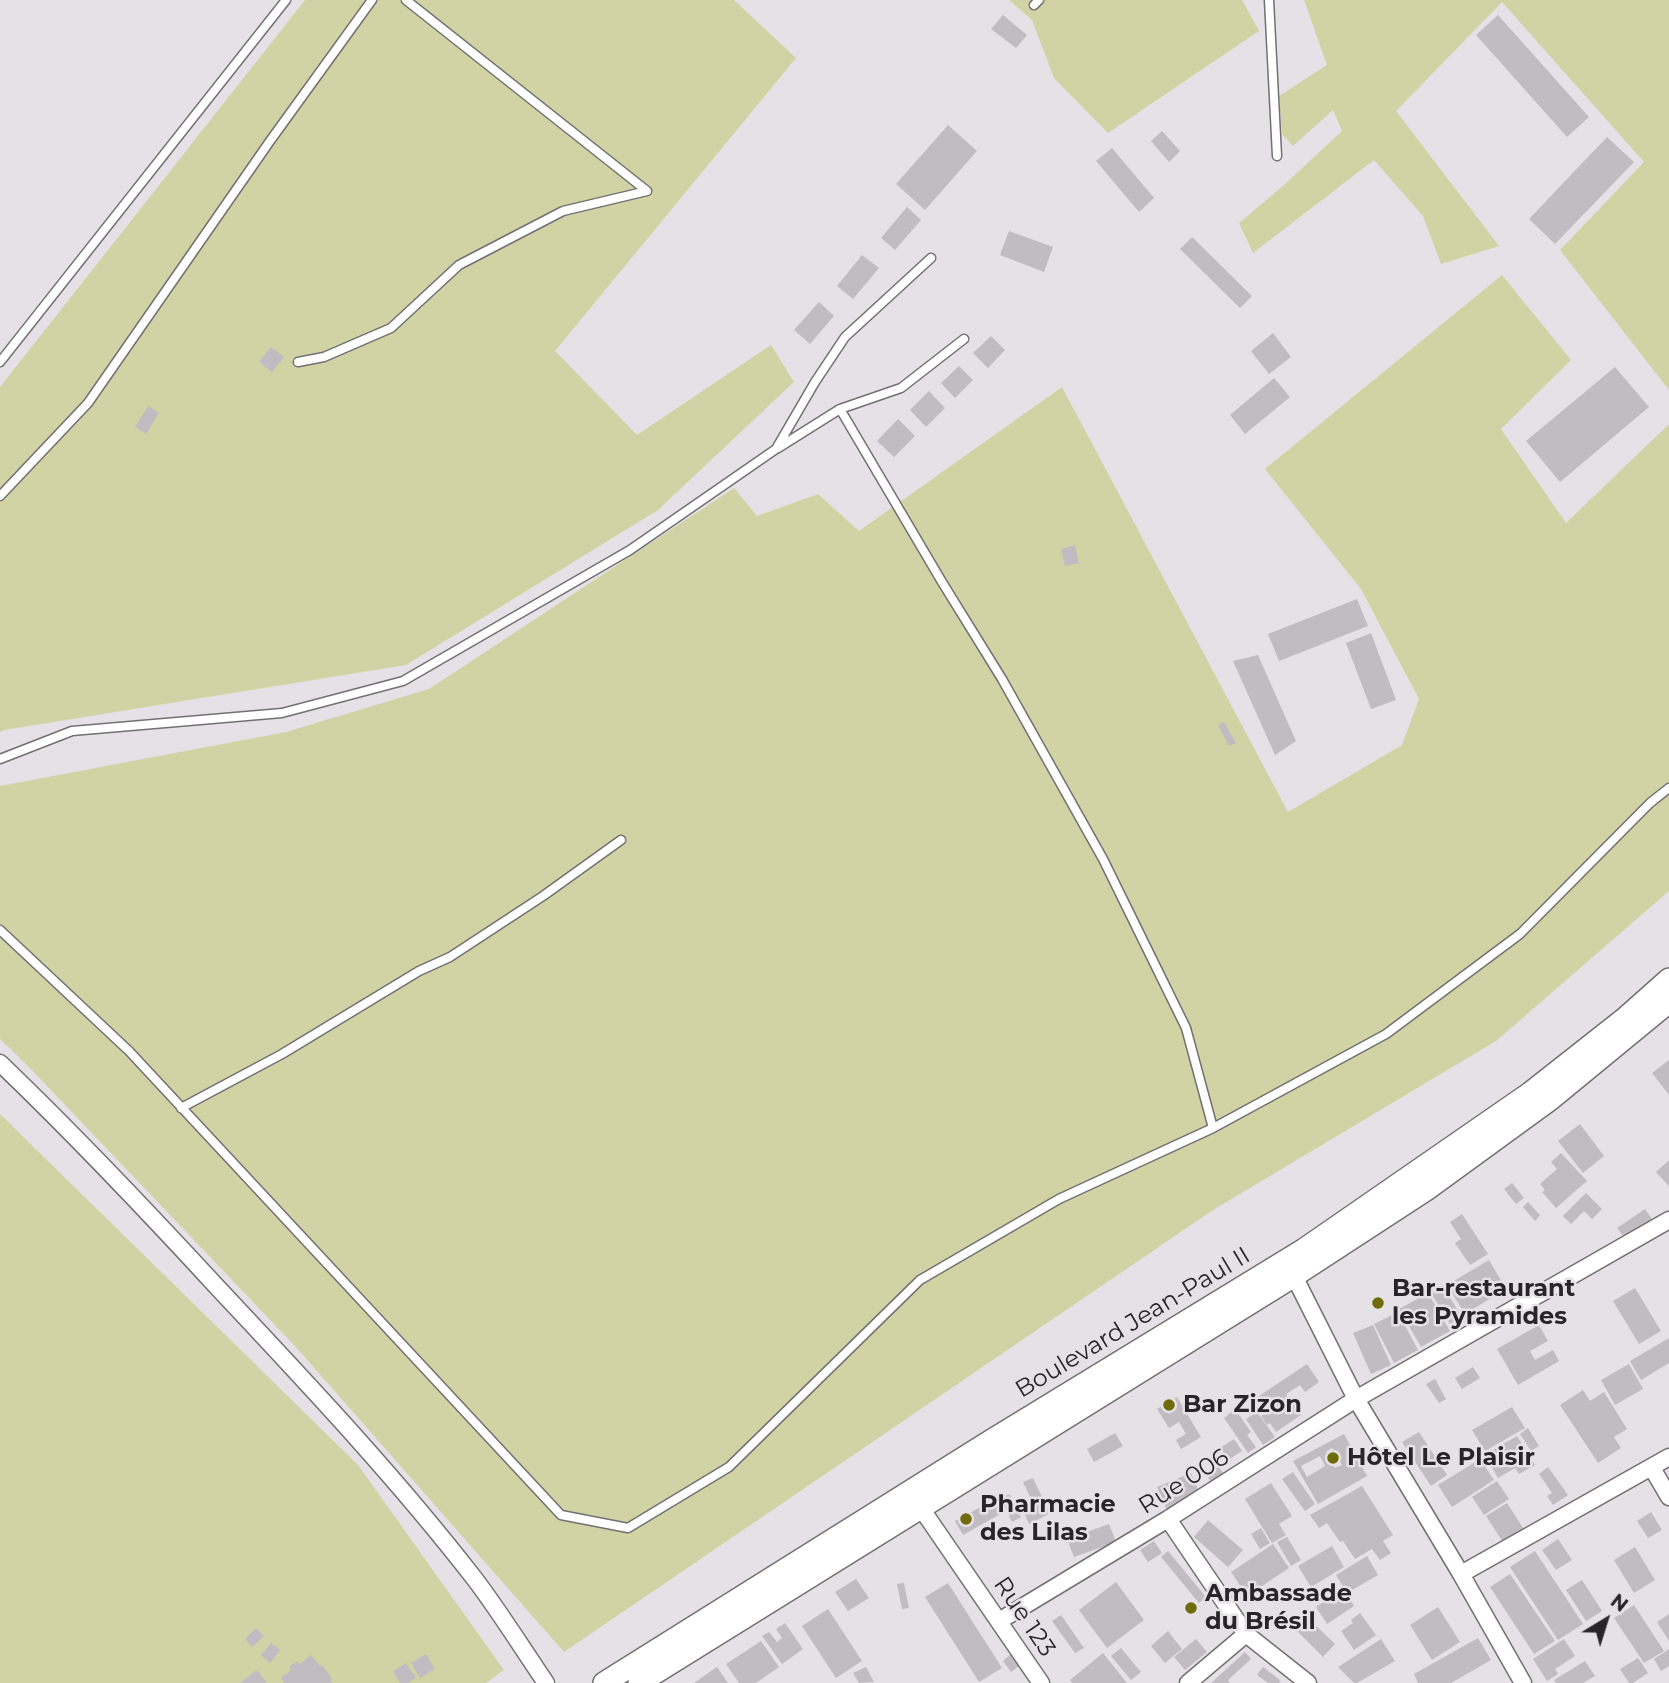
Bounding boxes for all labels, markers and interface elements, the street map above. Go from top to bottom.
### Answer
street label: Boulevard Jean-Paul II [1010,1241,1256,1405]
place label: Bar-restaurant les Pyramides [1392,1275,1575,1331]
marker: Bar-restaurant les Pyramides [1370,1295,1386,1311]
place label: Bar Zizon [1183,1391,1302,1419]
marker: Bar Zizon [1161,1397,1177,1413]
street label: Rue 006 [1134,1443,1234,1521]
place label: Hôtel Le Plaisir [1347,1444,1535,1472]
marker: Hôtel Le Plaisir [1325,1450,1341,1466]
place label: Pharmacie des Lilas [980,1491,1116,1547]
marker: Pharmacie des Lilas [958,1511,974,1527]
street label: Rue 123 [987,1572,1061,1662]
place label: Ambassade du Brésil [1205,1580,1352,1636]
north arrow [1571,1585,1641,1655]
text: N [1606,1589,1632,1617]
marker: Ambassade du Brésil [1183,1600,1199,1616]

